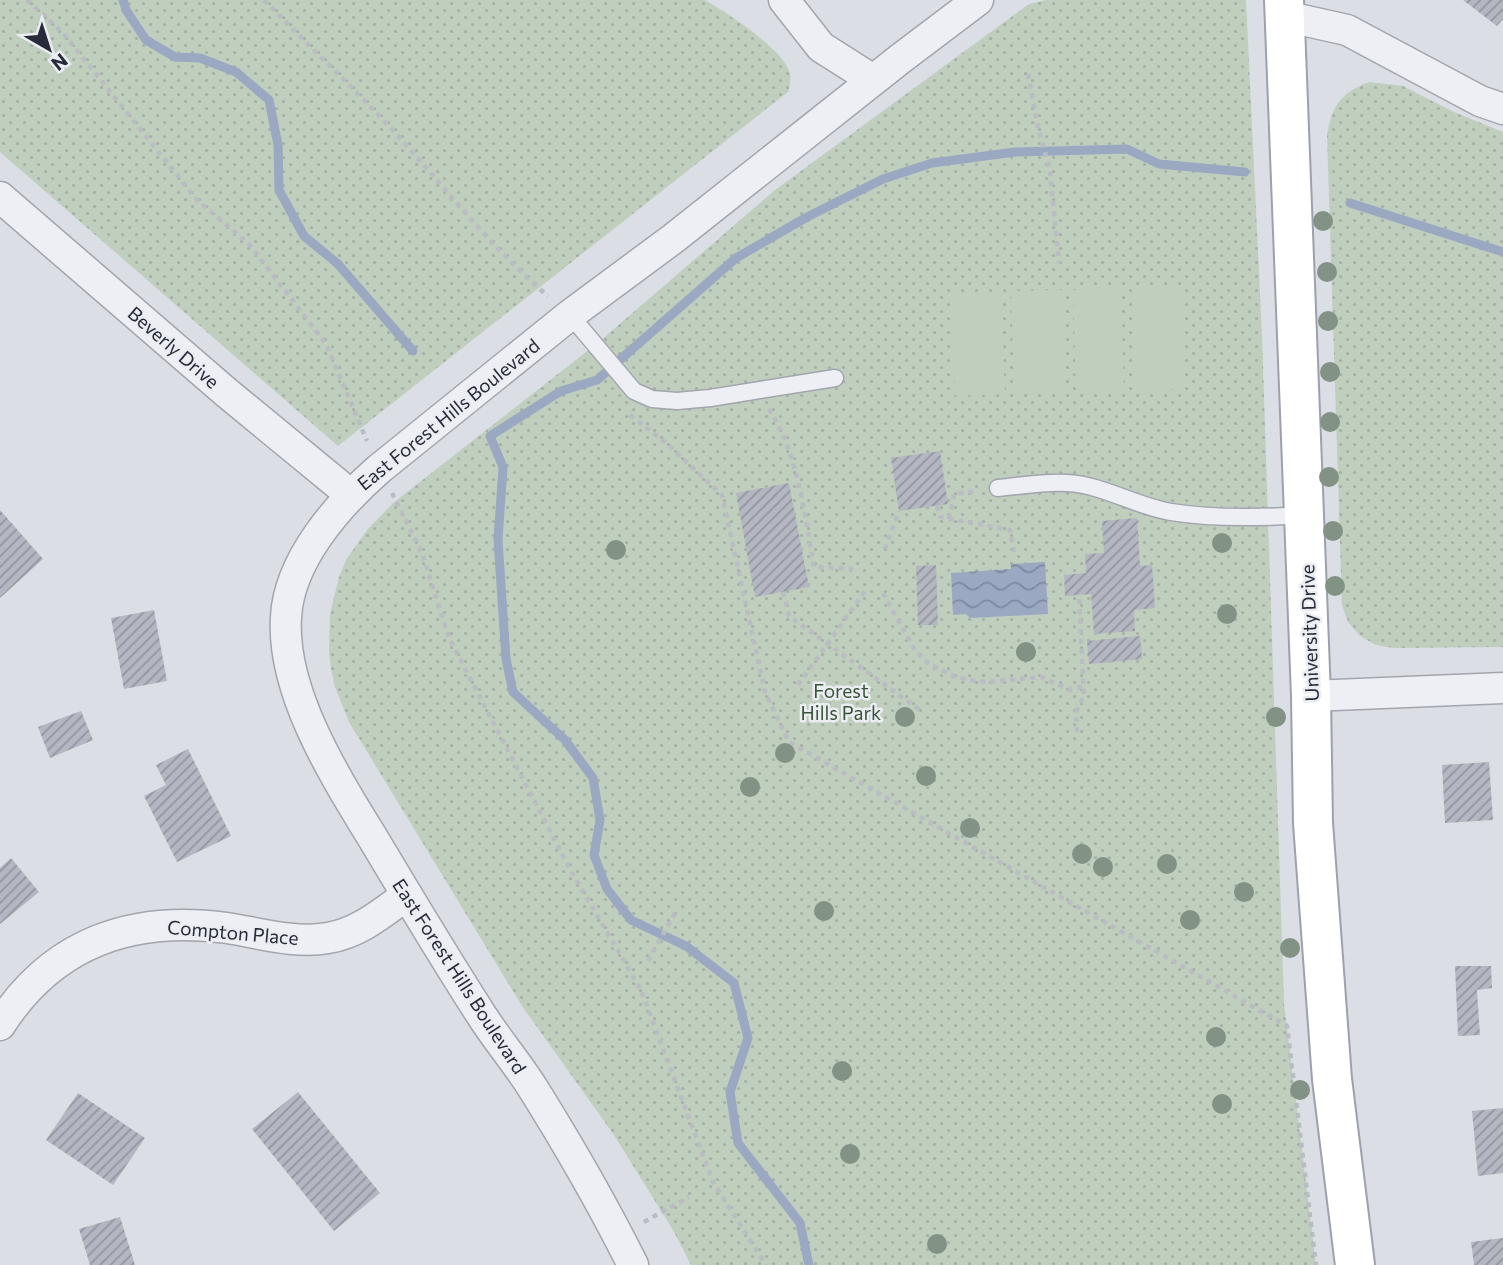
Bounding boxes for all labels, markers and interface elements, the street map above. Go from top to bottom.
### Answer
north arrow [14,14,84,84]
text: N [47,49,73,76]
street label: Beverly Drive [124,301,224,393]
street label: East Forest Hills Boulevard [352,333,544,495]
street label: University Drive [1295,564,1323,702]
park label: Forest Hills Park [801,679,881,724]
street label: East Forest Hills Boulevard [388,874,532,1078]
street label: Compton Place [166,915,300,949]

